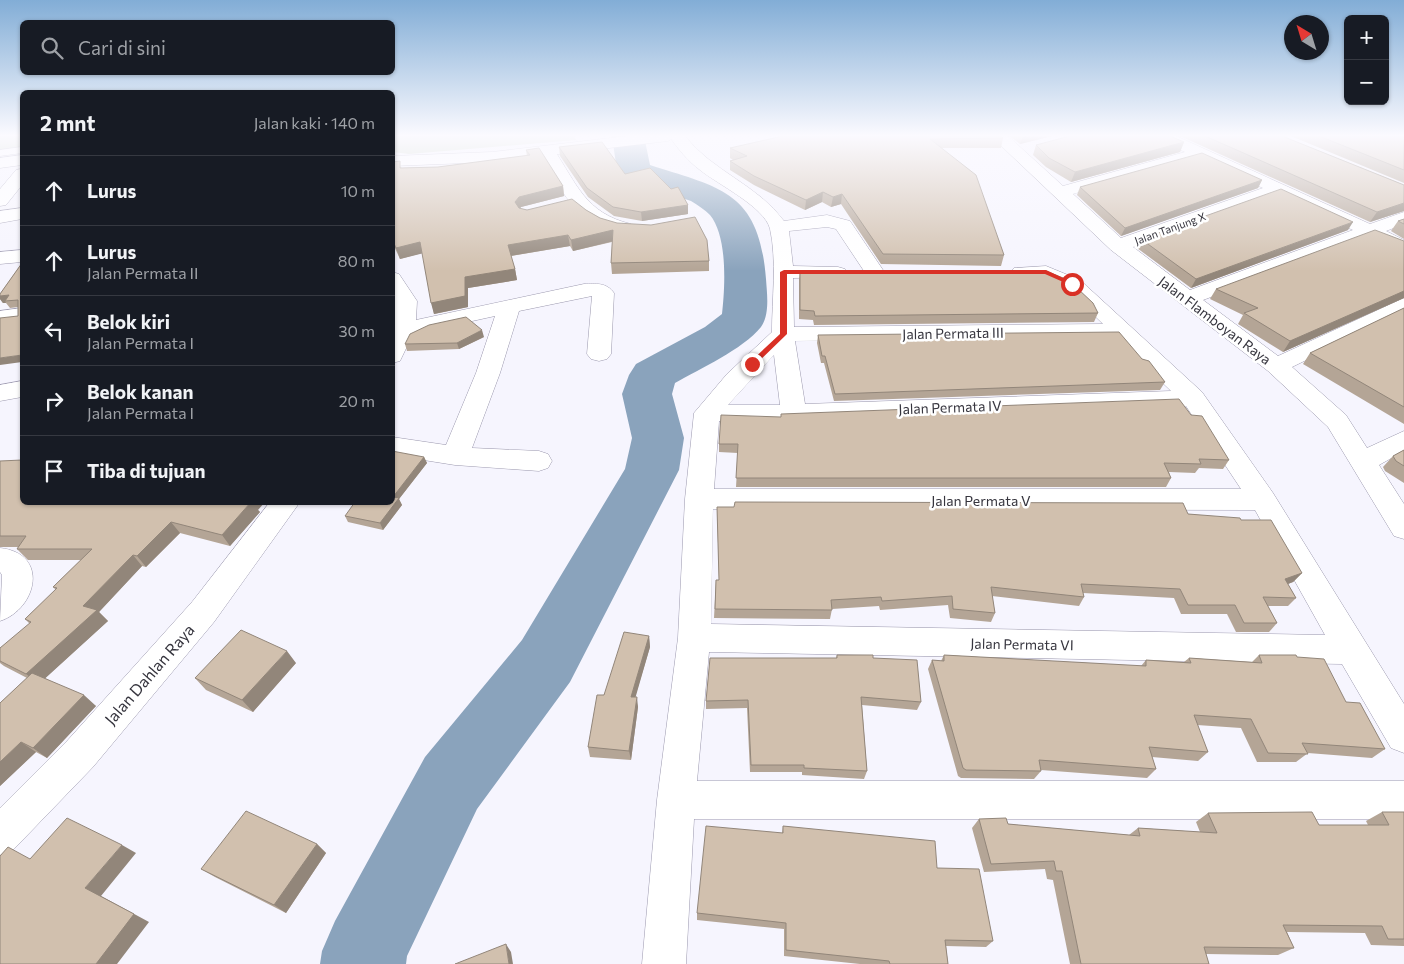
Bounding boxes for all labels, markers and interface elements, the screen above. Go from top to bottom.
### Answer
north arrow [1284,15,1329,60]
map controls [1344,15,1389,105]
button: + [1344,15,1389,60]
search box [20,20,395,75]
icon: search [38,34,66,62]
text: Cari di sini [78,36,166,59]
button: − [1344,60,1389,105]
text: 2 mnt [40,110,95,135]
text: Jalan kaki · 140 m [254,113,375,132]
icon: ahead [40,177,68,205]
text: Lurus [87,179,136,202]
text: 10 m [341,181,375,200]
street label: Jalan Tanjung X [1133,209,1208,248]
text: Lurus [87,240,136,263]
icon: ahead [40,247,68,275]
text: 80 m [338,251,375,270]
text: Jalan Permata II [87,263,199,282]
street label: Jalan Flamboyan Raya [1155,272,1275,368]
route start [1061,273,1084,296]
text: Belok kiri [87,310,170,333]
icon: left [40,317,68,345]
text: 30 m [338,321,375,340]
street label: Jalan Permata III [902,324,1004,342]
text: Jalan Permata I [87,333,194,352]
route end [741,353,764,376]
text: Belok kanan [87,380,194,403]
icon: right [40,387,68,415]
text: 20 m [339,391,375,410]
street label: Jalan Permata IV [898,397,1002,417]
text: Jalan Permata I [87,403,194,422]
icon: arrive [40,457,68,485]
text: Tiba di tujuan [87,459,205,482]
street label: Jalan Permata V [931,492,1031,509]
street label: Jalan Dahlan Raya [100,620,198,728]
street label: Jalan Permata VI [970,635,1074,653]

